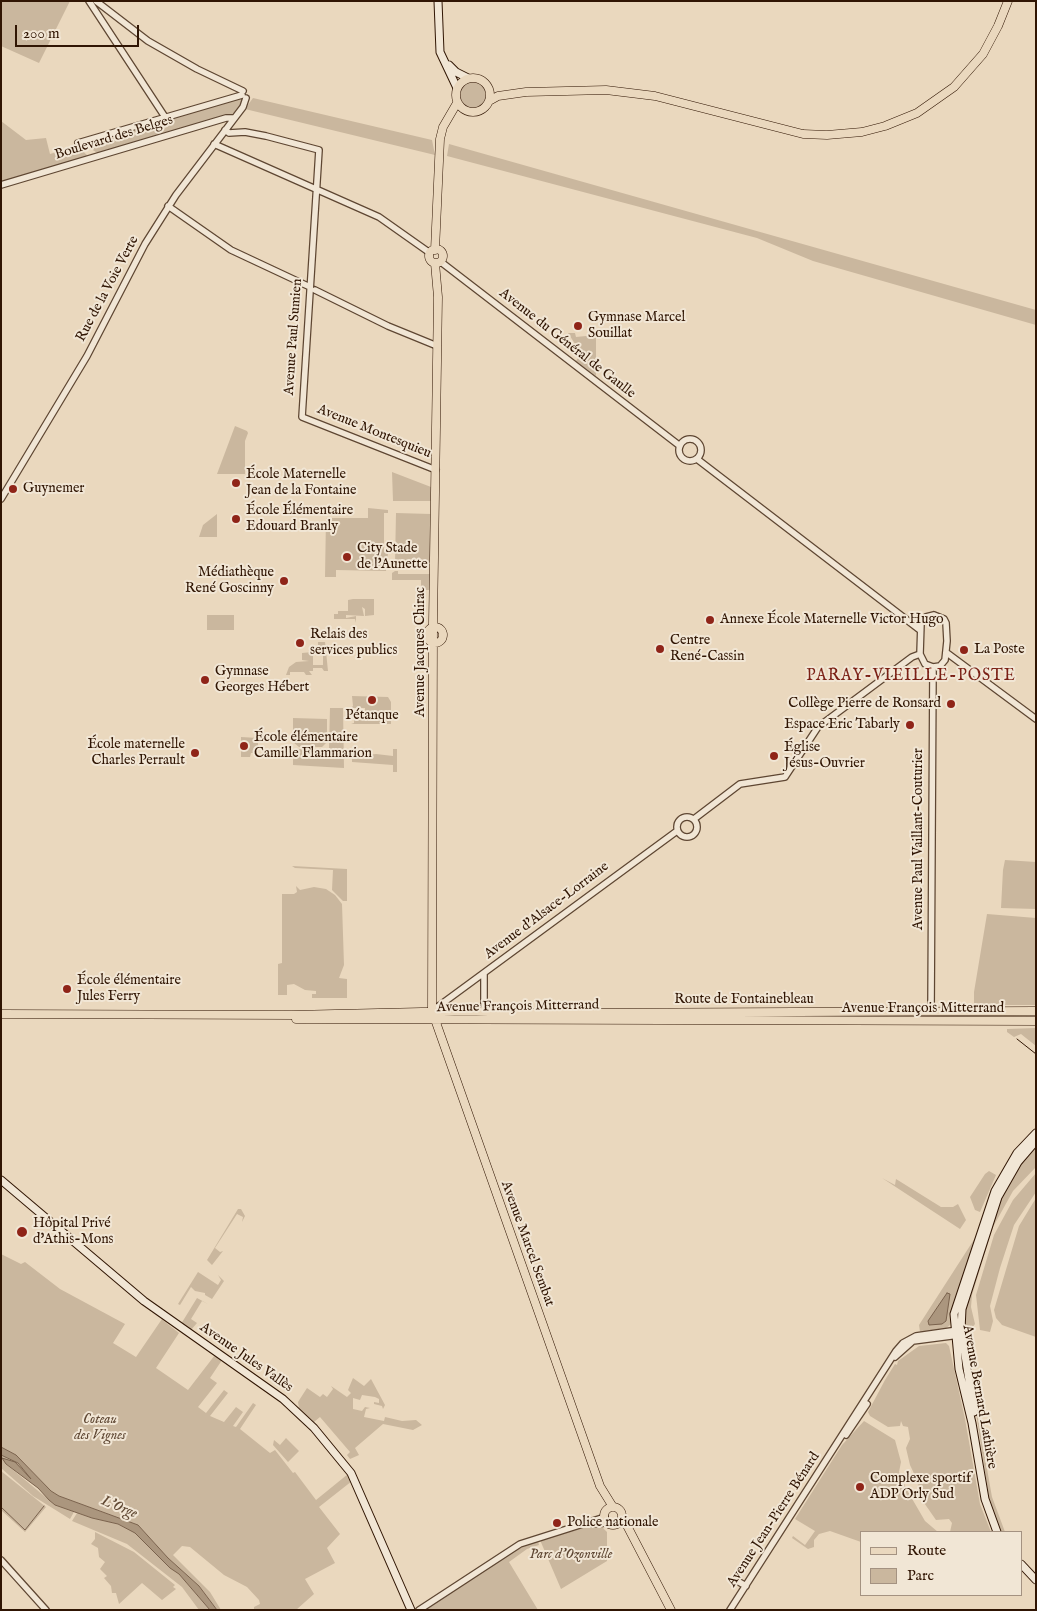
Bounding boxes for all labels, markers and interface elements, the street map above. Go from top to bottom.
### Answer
scale bar [18,15,141,47]
text: 200 m [23,24,60,43]
street label: Boulevard des Belges [53,112,175,164]
street label: Rue de la Voie Verte [73,233,143,345]
street label: Avenue Paul Sumien [282,278,306,396]
street label: Avenue du Général de Gaulle [495,285,639,403]
place label: Gymnase Marcel Souillat [588,310,685,342]
marker: Gymnase Marcel Souillat [572,320,584,332]
street label: Avenue Montesquieu [315,401,433,463]
place label: École Maternelle Jean de la Fontaine [246,467,356,500]
marker: École Maternelle Jean de la Fontaine [230,477,242,489]
place label: Guynemer [23,481,84,497]
marker: Guynemer [7,483,19,495]
place label: École Élémentaire Edouard Branly [246,503,353,536]
marker: École Élémentaire Edouard Branly [230,513,242,525]
place label: City Stade de l'Aunette [357,541,428,574]
marker: City Stade de l'Aunette [341,551,353,563]
place label: Médiathèque René Goscinny [185,565,274,598]
marker: Médiathèque René Goscinny [278,575,290,587]
street label: Avenue Jacques Chirac [413,587,429,717]
place label: Annexe École Maternelle Victor Hugo [720,612,943,628]
marker: Annexe École Maternelle Victor Hugo [704,614,716,626]
place label: Relais des services publics [310,627,397,660]
place label: Centre René-Cassin [670,633,744,666]
marker: Relais des services publics [294,637,306,649]
place label: La Poste [974,642,1025,658]
marker: Centre René-Cassin [654,643,666,655]
marker: La Poste [958,644,970,656]
place label: Gymnase Georges Hébert [215,664,309,696]
district label: PARAY-VIEILLE-POSTE [804,667,1018,687]
marker: Gymnase Georges Hébert [199,674,211,686]
marker: Pétanque [366,694,378,706]
place label: Collège Pierre de Ronsard [788,696,941,712]
marker: Collège Pierre de Ronsard [945,698,957,710]
place label: Pétanque [345,708,399,724]
place label: Espace Eric Tabarly [784,717,900,733]
marker: Espace Eric Tabarly [904,719,916,731]
place label: École élémentaire Camille Flammarion [254,730,372,762]
place label: École maternelle Charles Perrault [87,737,185,770]
marker: École élémentaire Camille Flammarion [238,740,250,752]
place label: Église Jésus-Ouvrier [784,740,865,772]
marker: École maternelle Charles Perrault [189,747,201,759]
street label: Avenue Paul Vaillant-Couturier [911,748,927,930]
marker: Église Jésus-Ouvrier [768,750,780,762]
street label: Avenue d'Alsace-Lorraine [482,859,612,963]
place label: École élémentaire Jules Ferry [77,973,181,1006]
marker: École élémentaire Jules Ferry [61,983,73,995]
street label: Route de Fontainebleau [674,992,814,1008]
street label: Avenue François Mitterrand [437,997,599,1017]
street label: Avenue François Mitterrand [842,1001,1004,1017]
street label: Avenue Marcel Sembat [496,1179,558,1309]
place label: Hôpital Privé d'Athis-Mons [33,1216,114,1248]
marker: Hôpital Privé d'Athis-Mons [15,1225,29,1239]
street label: Avenue Jules Vallès [196,1320,296,1396]
street label: Avenue Bernard Lathière [958,1324,1000,1470]
park label: Coteau des Vignes [74,1412,126,1444]
street label: Avenue Jean-Pierre Bénard [724,1449,824,1591]
place label: Complexe sportif ADP Orly Sud [870,1471,971,1504]
marker: Complexe sportif ADP Orly Sud [854,1481,866,1493]
water label: L'Orge [98,1493,140,1523]
place label: Police nationale [567,1515,659,1531]
marker: Police nationale [551,1517,563,1529]
legend [860,1531,1022,1596]
text: Route [907,1541,946,1560]
park label: Parc d'Ozonville [529,1547,613,1563]
text: Parc [907,1566,934,1585]

